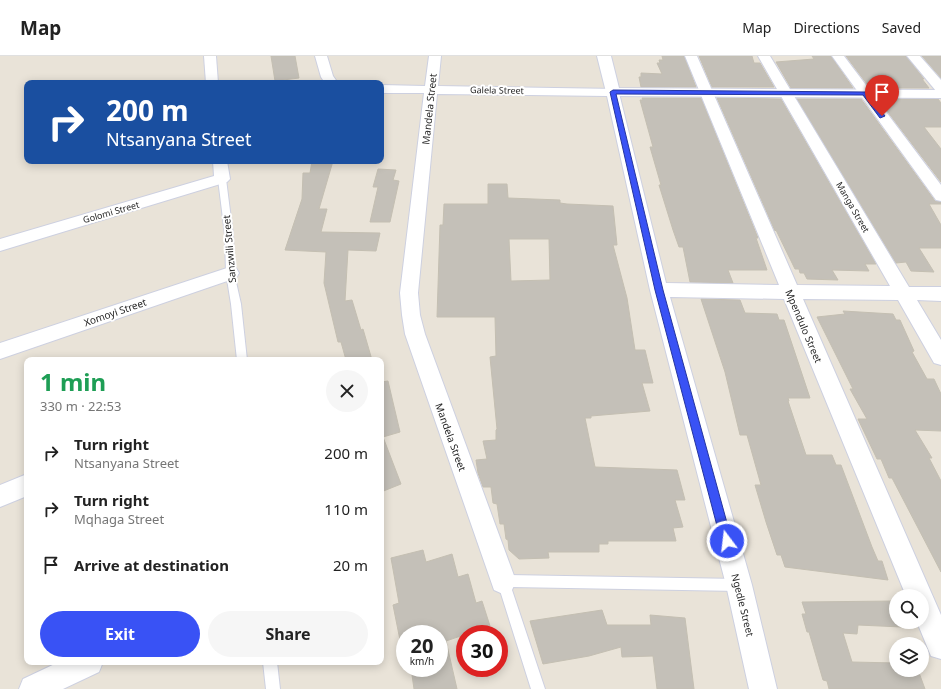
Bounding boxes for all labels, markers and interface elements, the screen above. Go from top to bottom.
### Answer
text: Map [20,15,61,41]
text: Map [742,18,771,37]
text: Directions [793,18,860,37]
text: Saved [882,18,921,37]
street label: Mandela Street [418,72,440,145]
pin [865,75,899,116]
icon: arrive [871,81,893,103]
street label: Galela Street [470,83,525,97]
text: 200 m [106,91,189,129]
icon: right [40,96,92,148]
text: Ntsanyana Street [106,127,251,151]
street label: Manga Street [833,179,873,236]
street label: Golomi Street [81,198,141,226]
street label: Sanzwili Street [219,214,239,284]
street label: Mpendulo Street [782,287,826,365]
street label: Xomoyi Street [82,295,149,329]
text: 1 min [40,365,106,398]
button: close [326,370,368,412]
text: 330 m · 22:53 [40,397,121,415]
street label: Mandela Street [432,401,470,473]
text: Turn right [74,434,149,454]
icon: right [40,442,62,464]
text: 200 m [324,443,368,463]
text: Ntsanyana Street [74,454,179,472]
text: Turn right [74,490,149,510]
icon: right [40,498,62,520]
text: 110 m [324,499,368,519]
text: Mqhaga Street [74,510,164,528]
position arrow [706,520,748,562]
icon: arrive [40,554,62,576]
text: Arrive at destination [74,555,229,575]
text: 20 m [333,555,368,575]
street label: Ngedle Street [728,572,758,638]
map controls [889,589,929,677]
button: search [889,589,929,629]
button: Exit [40,611,200,657]
button: Share [208,611,368,657]
speed limit sign: 30 [456,625,508,677]
text: 20 [411,632,433,659]
button: layers [889,637,929,677]
text: km/h [410,654,434,668]

